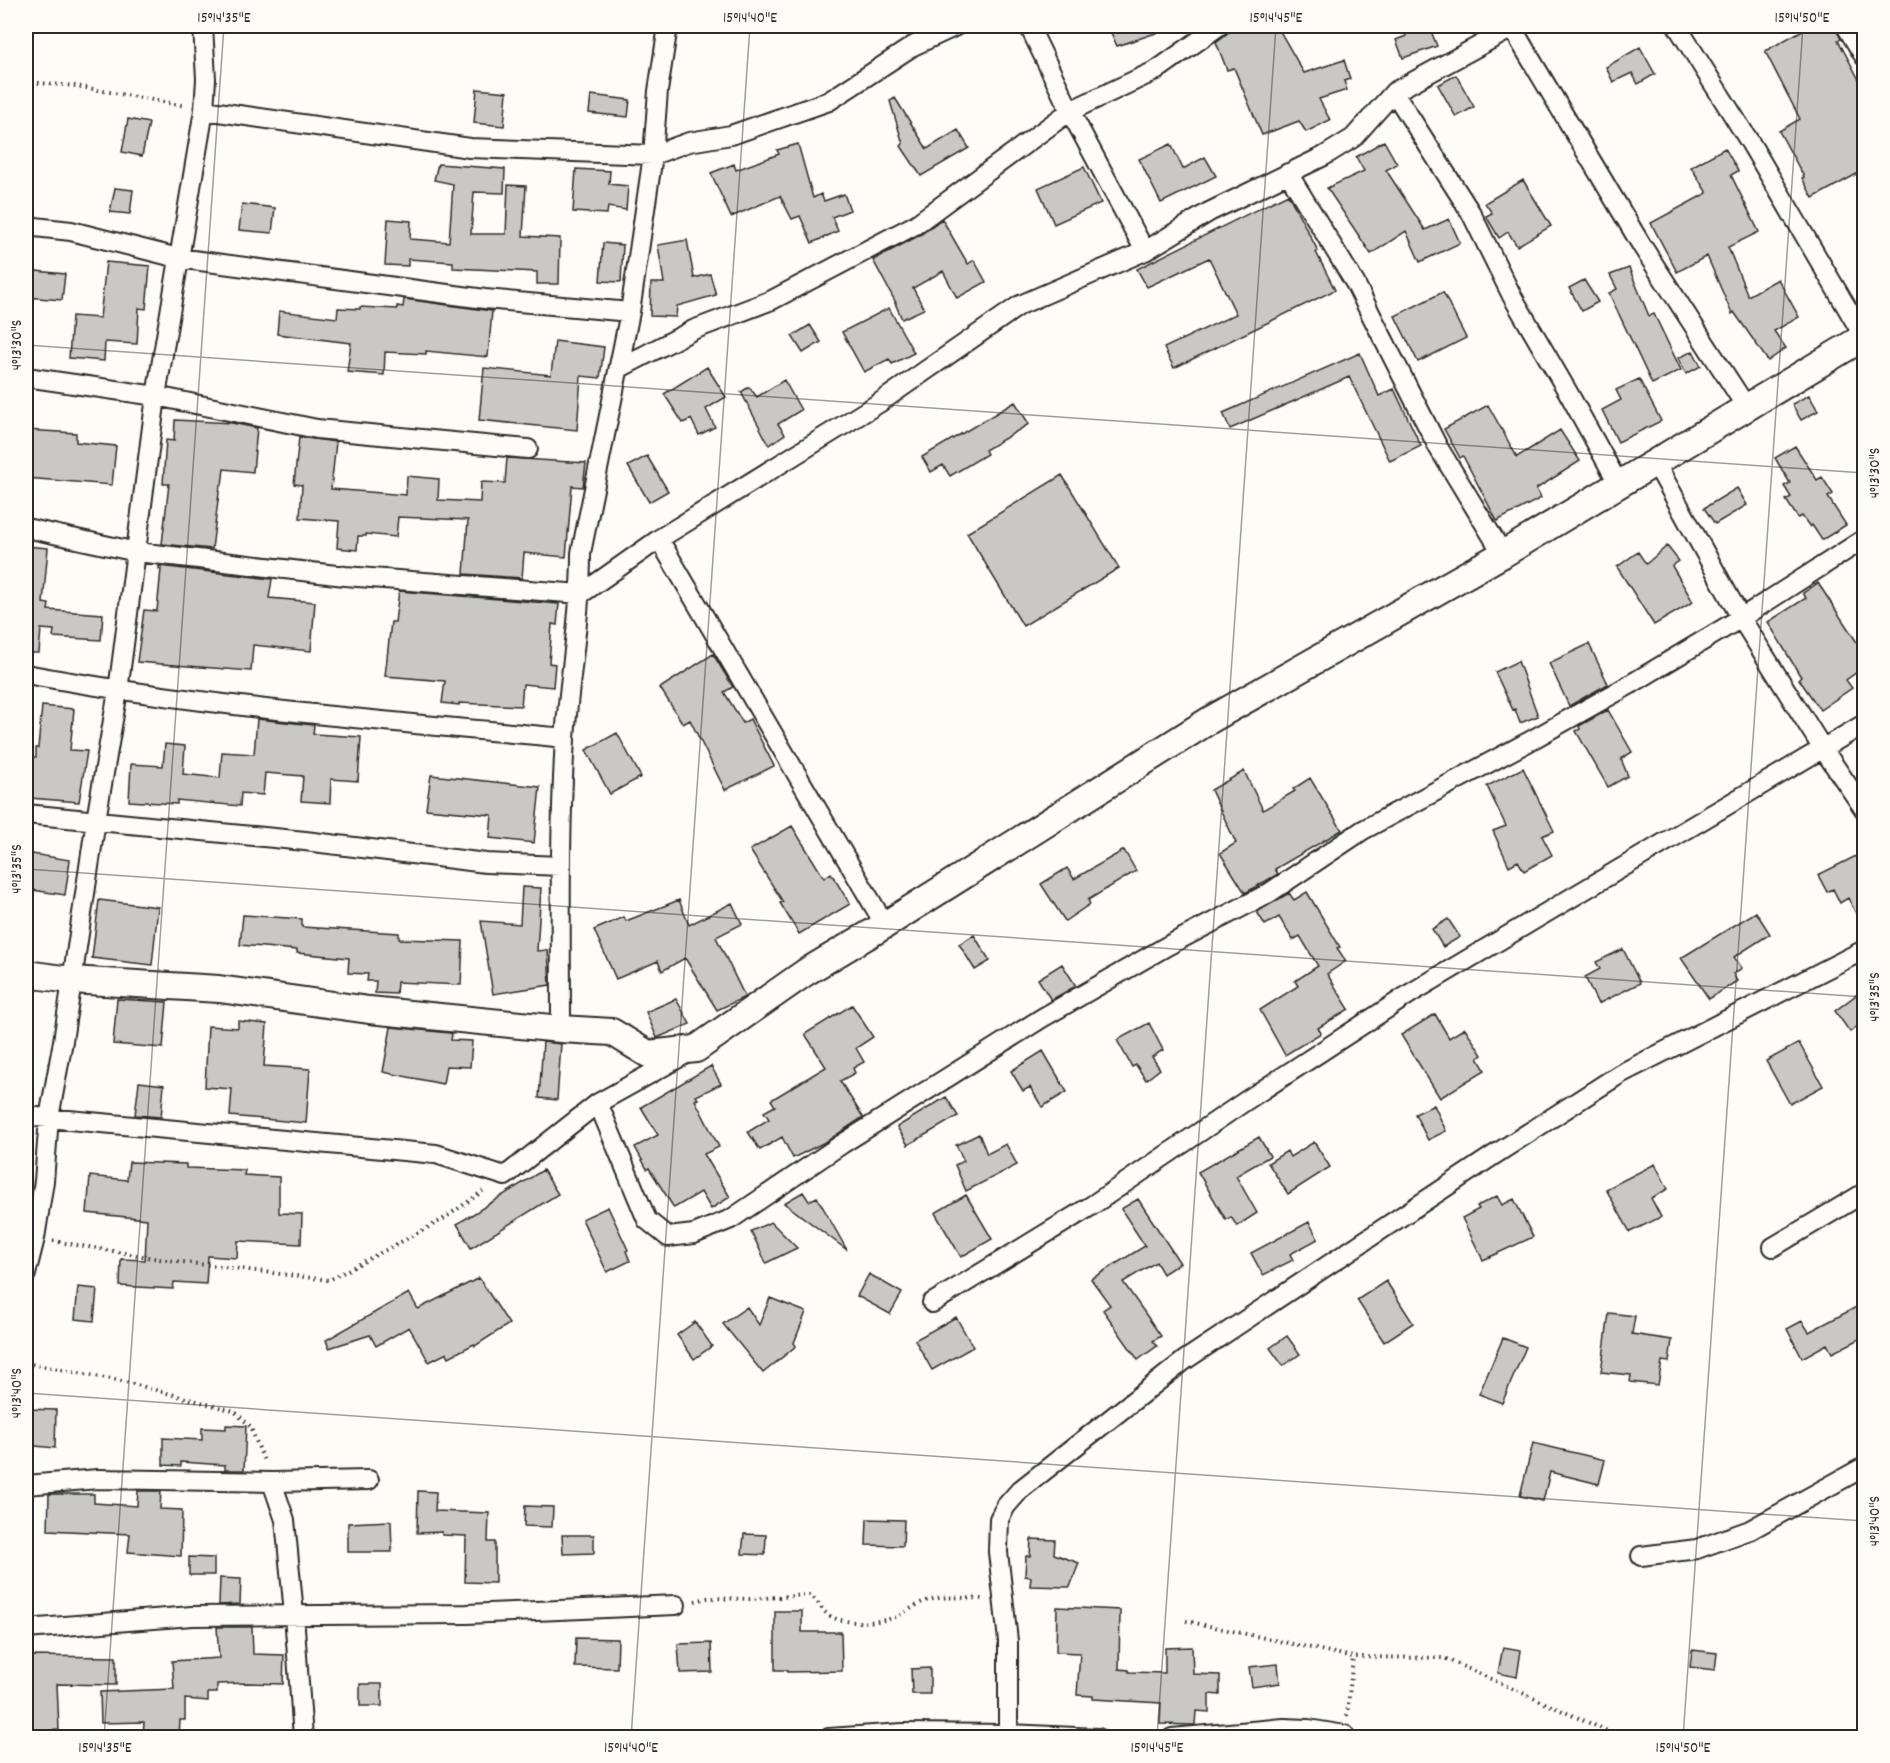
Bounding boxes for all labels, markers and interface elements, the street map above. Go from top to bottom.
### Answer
text: 15°14'35"E [197,8,251,30]
text: 15°14'40"E [723,8,777,30]
text: 15°14'45"E [1250,8,1303,30]
text: 15°14'50"E [1775,8,1830,30]
text: 4°13'30"S [7,320,29,370]
text: 4°13'30"S [1865,448,1887,498]
text: 4°13'35"S [7,844,29,894]
text: 4°13'35"S [1865,972,1887,1022]
text: 4°13'40"S [7,1368,29,1418]
text: 4°13'40"S [1865,1496,1887,1546]
text: 15°14'35"E [78,1738,132,1760]
text: 15°14'40"E [604,1738,658,1760]
text: 15°14'45"E [1131,1738,1184,1760]
text: 15°14'50"E [1656,1738,1711,1760]

